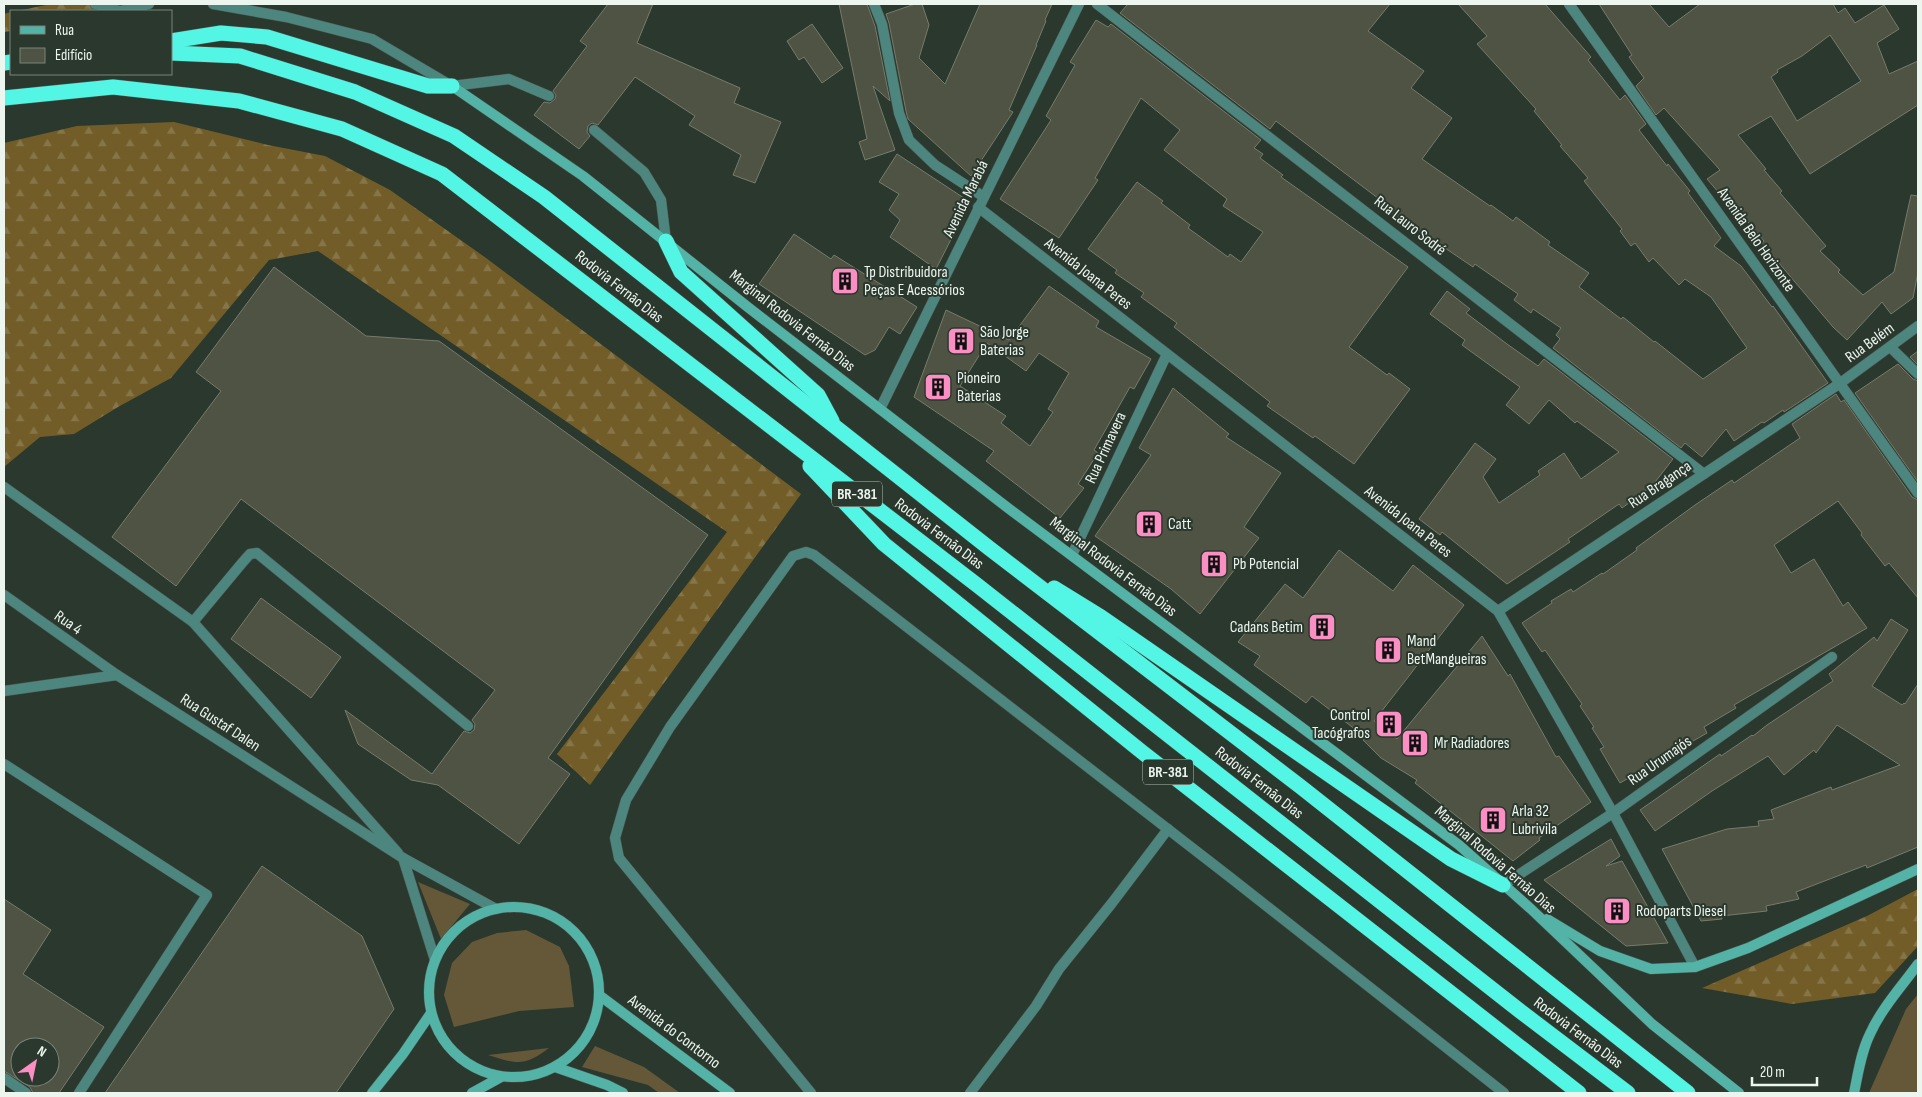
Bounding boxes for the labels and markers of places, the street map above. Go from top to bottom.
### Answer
place label: Tp Distribuidora Peças E Acessórios [864,263,965,300]
building icon: Tp Distribuidora Peças E Acessórios [830,266,860,296]
place label: São Jorge Baterias [980,323,1029,360]
building icon: São Jorge Baterias [946,326,976,356]
place label: Pioneiro Baterias [957,369,1001,406]
building icon: Pioneiro Baterias [923,372,953,402]
building icon: Catt [1134,509,1164,539]
place label: Catt [1168,515,1192,534]
building icon: Pb Potencial [1199,549,1229,579]
place label: Pb Potencial [1233,555,1299,574]
building icon: Cadans Betim [1307,612,1337,642]
place label: Cadans Betim [1230,618,1303,637]
place label: Mand BetMangueiras [1407,632,1487,669]
building icon: Mand BetMangueiras [1373,635,1403,665]
place label: Control Tacógrafos [1312,706,1370,743]
building icon: Control Tacógrafos [1374,709,1404,739]
building icon: Mr Radiadores [1400,728,1430,758]
place label: Mr Radiadores [1434,734,1510,753]
place label: Arla 32 Lubrivila [1511,802,1557,839]
building icon: Arla 32 Lubrivila [1478,805,1508,835]
building icon: Rodoparts Diesel [1602,896,1632,926]
place label: Rodoparts Diesel [1636,902,1726,921]

